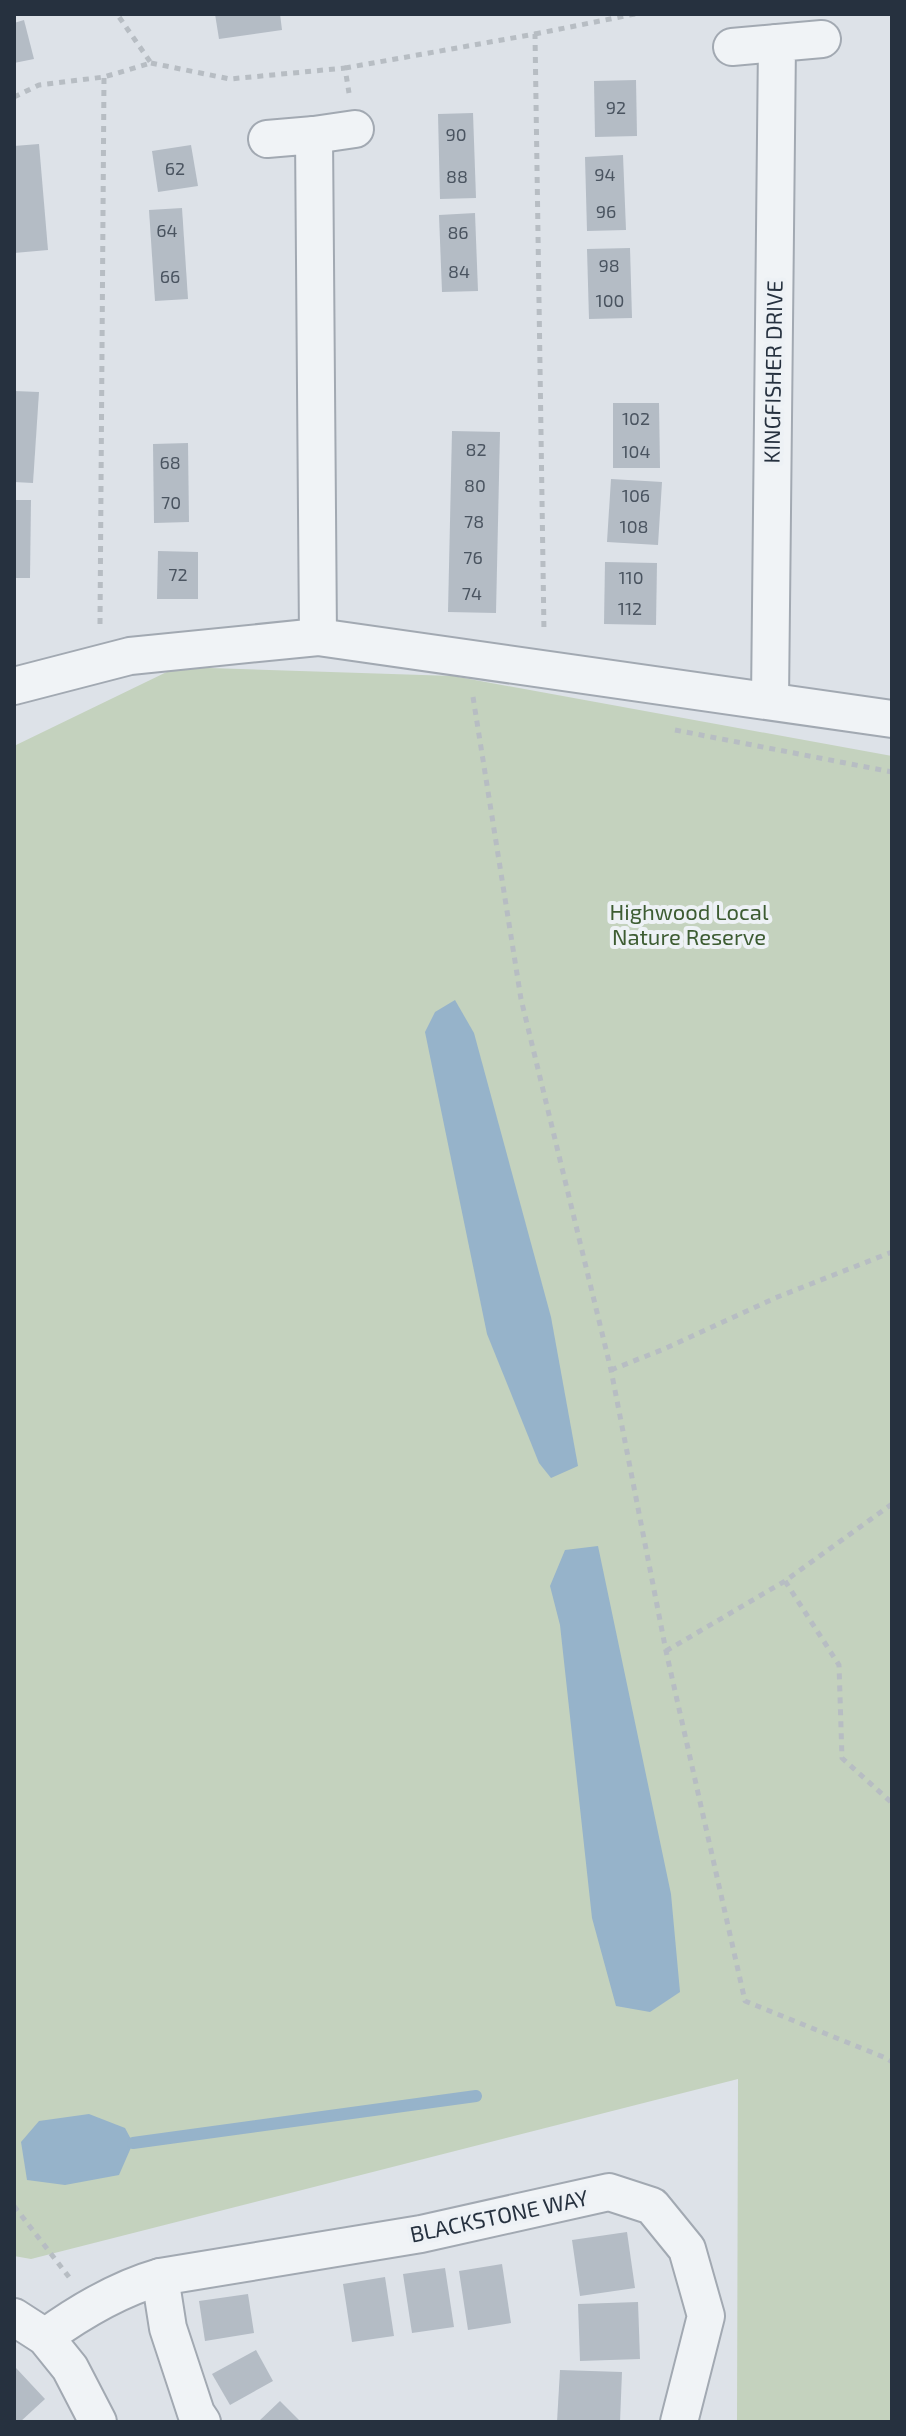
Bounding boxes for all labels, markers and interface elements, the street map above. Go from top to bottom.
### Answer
house number: 92 [606,96,626,118]
house number: 90 [445,123,467,145]
house number: 62 [165,157,185,179]
house number: 94 [594,163,616,185]
house number: 88 [446,165,468,187]
house number: 96 [596,200,616,222]
house number: 64 [156,219,178,241]
house number: 86 [447,221,469,243]
house number: 98 [598,254,620,276]
house number: 84 [448,260,470,282]
house number: 66 [160,265,180,287]
street label: KINGFISHER DRIVE [757,280,787,464]
house number: 100 [596,289,624,311]
house number: 102 [622,407,650,429]
house number: 82 [465,438,487,460]
house number: 104 [621,440,651,462]
house number: 68 [159,451,181,473]
house number: 80 [464,474,486,496]
house number: 106 [622,484,650,506]
house number: 70 [161,491,181,513]
house number: 78 [464,510,484,532]
house number: 108 [620,515,648,537]
house number: 76 [463,546,483,568]
house number: 72 [168,563,188,585]
house number: 110 [618,566,644,588]
house number: 74 [462,582,482,604]
house number: 112 [618,597,642,619]
park label: Highwood Local Nature Reserve [610,898,769,949]
street label: BLACKSTONE WAY [407,2183,591,2247]

